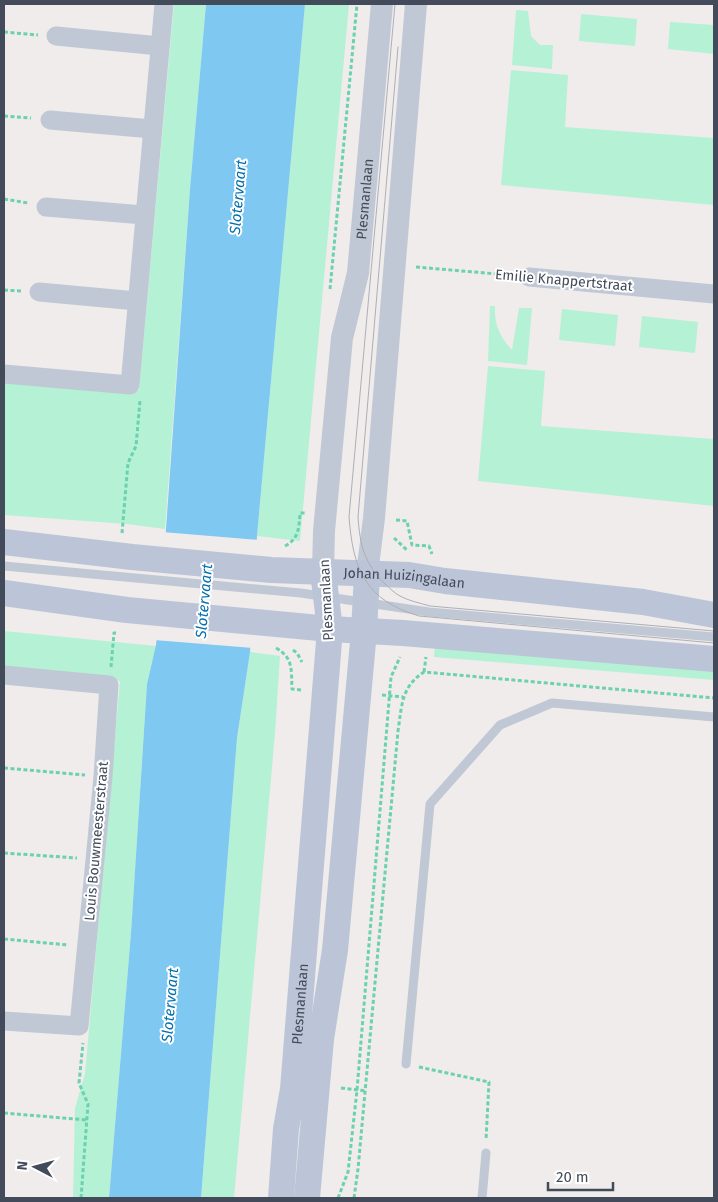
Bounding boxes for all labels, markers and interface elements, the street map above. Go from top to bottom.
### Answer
water label: Slotervaart [226,158,250,236]
street label: Plesmanlaan [353,158,377,240]
street label: Emilie Knappertstraat [494,266,634,295]
street label: Plesmanlaan [316,559,337,641]
water label: Slotervaart [192,562,216,640]
street label: Johan Huizingalaan [343,565,466,592]
street label: Louis Bouwmeesterstraat [81,760,112,922]
street label: Plesmanlaan [289,963,312,1045]
water label: Slotervaart [158,966,182,1044]
north arrow [10,1142,60,1192]
text: N [14,1160,32,1171]
scale bar [548,1160,613,1192]
text: 20 m [556,1168,589,1186]

